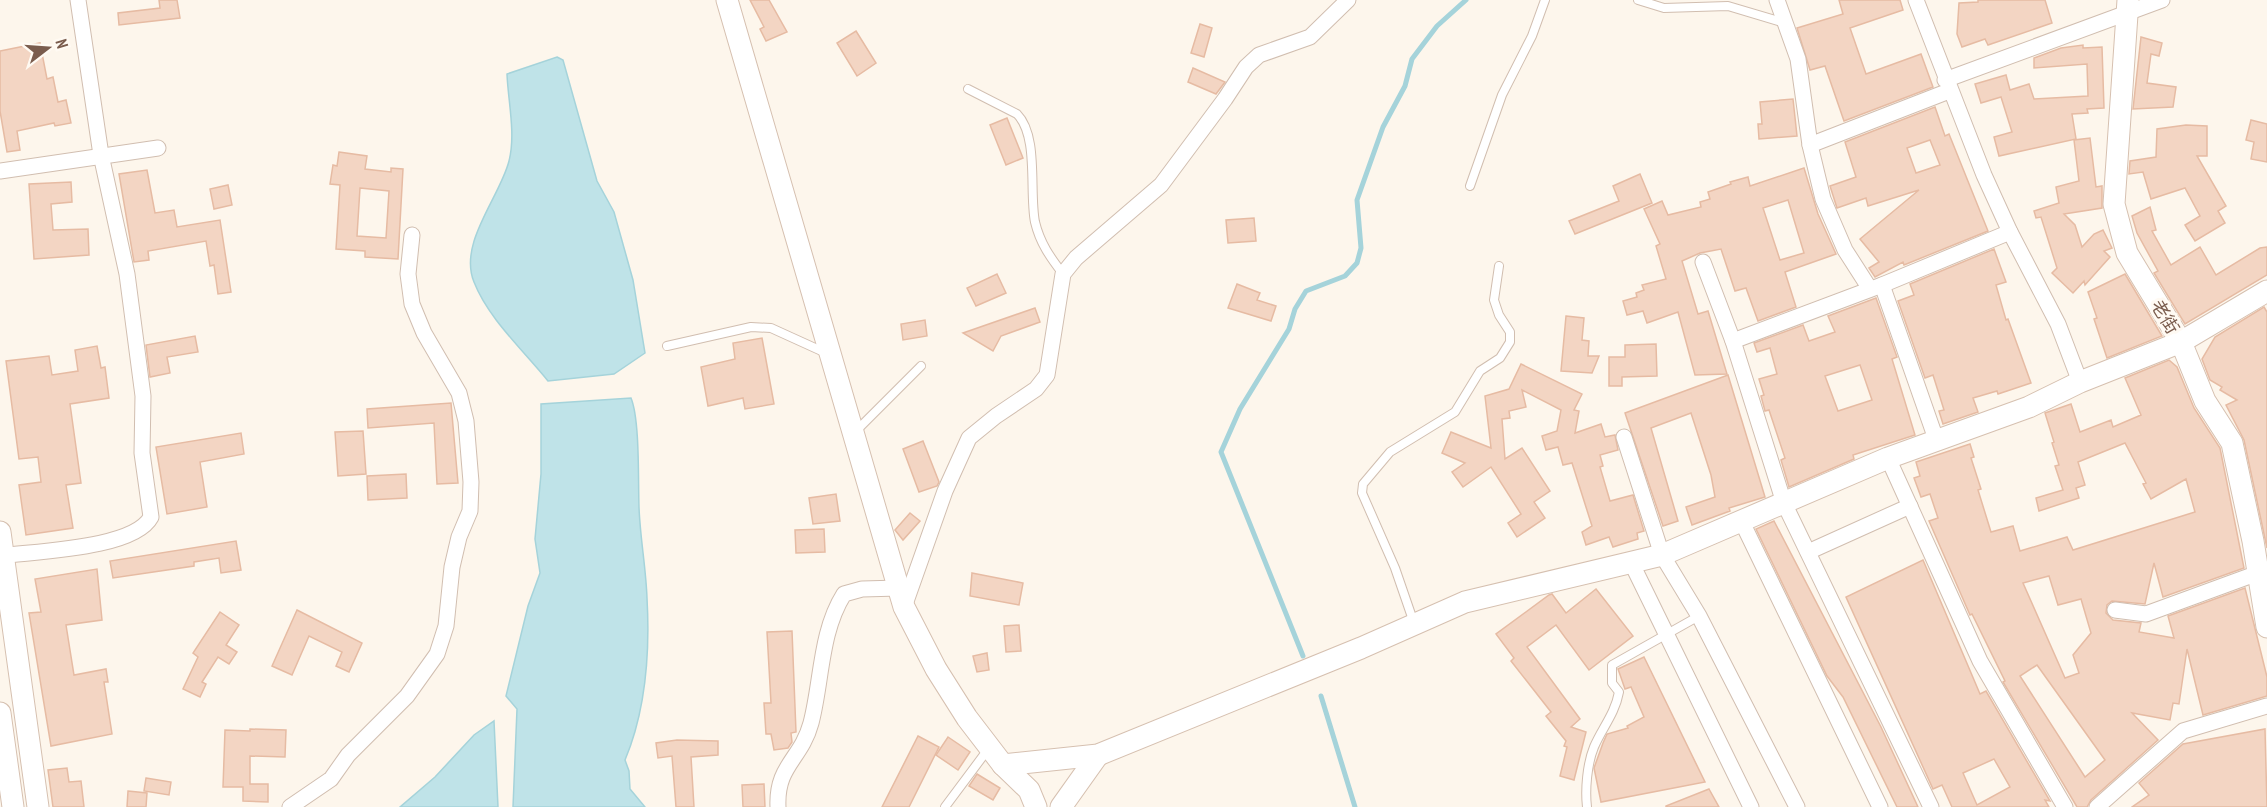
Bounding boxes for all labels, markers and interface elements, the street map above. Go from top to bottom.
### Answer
north arrow [18,18,78,78]
text: N [52,37,73,51]
street label: 老街 [2146,295,2185,338]

